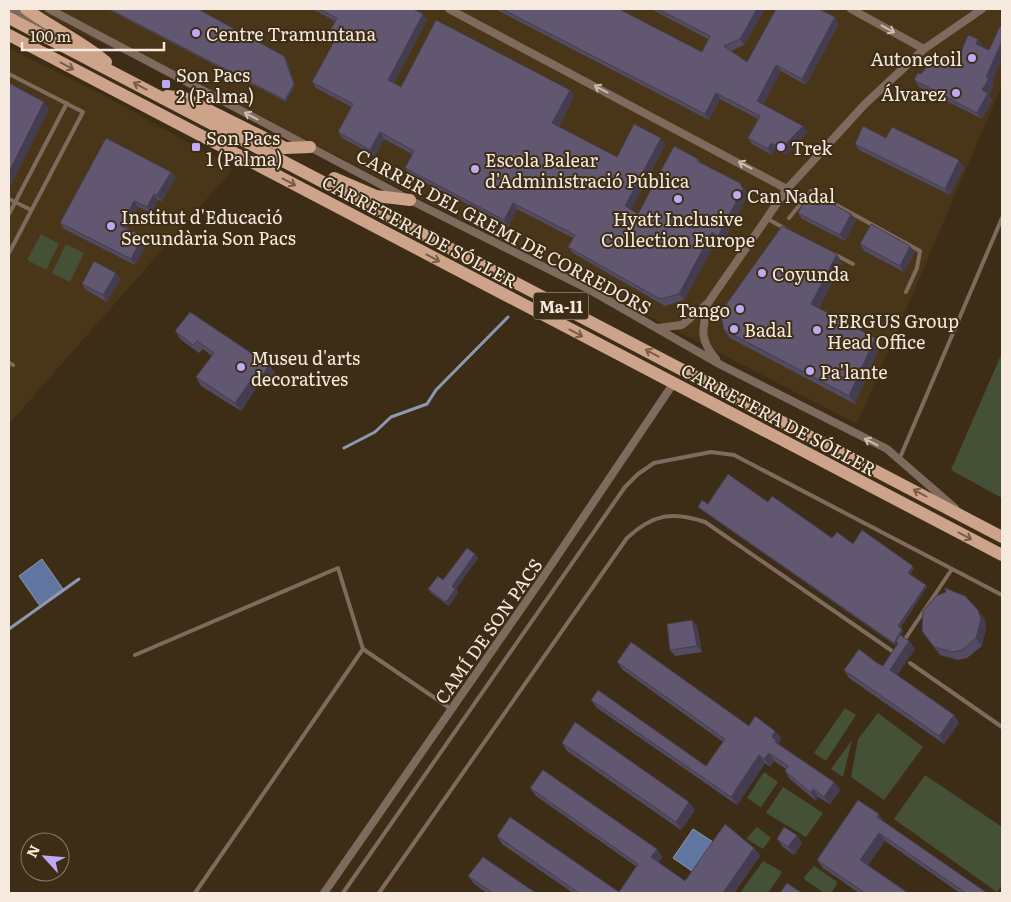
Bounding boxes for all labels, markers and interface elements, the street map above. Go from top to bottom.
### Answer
scale bar [22,20,165,52]
place label: Centre Tramuntana [206,20,376,47]
text: 100 m [30,24,71,47]
one-way arrow [880,24,894,34]
marker: Centre Tramuntana [190,27,202,39]
place label: Autonetoil [870,45,962,72]
marker: Autonetoil [966,52,978,64]
one-way arrow [60,61,75,71]
place label: Son Pacs 2 (Palma) [176,61,254,109]
marker: Son Pacs 2 (Palma) [160,78,172,90]
one-way arrow [133,80,148,90]
place label: Álvarez [881,80,946,107]
one-way arrow [594,84,609,94]
marker: Álvarez [950,87,962,99]
one-way arrow [244,111,259,121]
place label: Son Pacs 1 (Palma) [206,124,283,172]
place label: Trek [791,134,833,161]
marker: Son Pacs 1 (Palma) [190,141,202,153]
street label: CARRER DEL GREMI DE CORREDORS [352,141,656,321]
marker: Trek [775,141,787,153]
place label: Escola Balear d'Administració Pública [485,146,690,194]
one-way arrow [738,160,753,169]
marker: Escola Balear d'Administració Pública [469,163,481,175]
street label: CARRETERA DE SÓLLER [317,168,523,294]
one-way arrow [281,177,296,187]
place label: Can Nadal [747,182,835,209]
marker: Can Nadal [731,189,743,201]
marker: Hyatt Inclusive Collection Europe [672,193,684,205]
place label: Institut d'Educació Secundària Son Pacs [121,203,296,251]
place label: Hyatt Inclusive Collection Europe [601,205,755,253]
marker: Institut d'Educació Secundària Son Pacs [105,220,117,232]
one-way arrow [425,253,440,263]
place label: Coyunda [772,260,849,287]
marker: Coyunda [756,267,768,279]
road number: Ma-11 [534,292,588,320]
place label: Tango [676,296,730,323]
marker: Tango [734,303,746,315]
place label: FERGUS Group Head Office [827,307,959,355]
place label: Badal [744,316,792,343]
marker: Badal [728,323,740,335]
marker: FERGUS Group Head Office [811,324,823,336]
one-way arrow [569,328,584,338]
place label: Museu d'arts decoratives [251,344,360,392]
one-way arrow [645,348,660,357]
street label: CARRETERA DE SÓLLER [676,356,882,482]
place label: Pa'lante [820,358,888,385]
marker: Museu d'arts decoratives [235,361,247,373]
marker: Pa'lante [804,365,816,377]
one-way arrow [864,437,879,447]
one-way arrow [913,488,928,497]
one-way arrow [957,531,971,541]
street label: CAMÍ DE SON PACS [428,553,548,709]
north arrow [20,832,70,882]
text: N [21,841,44,861]

